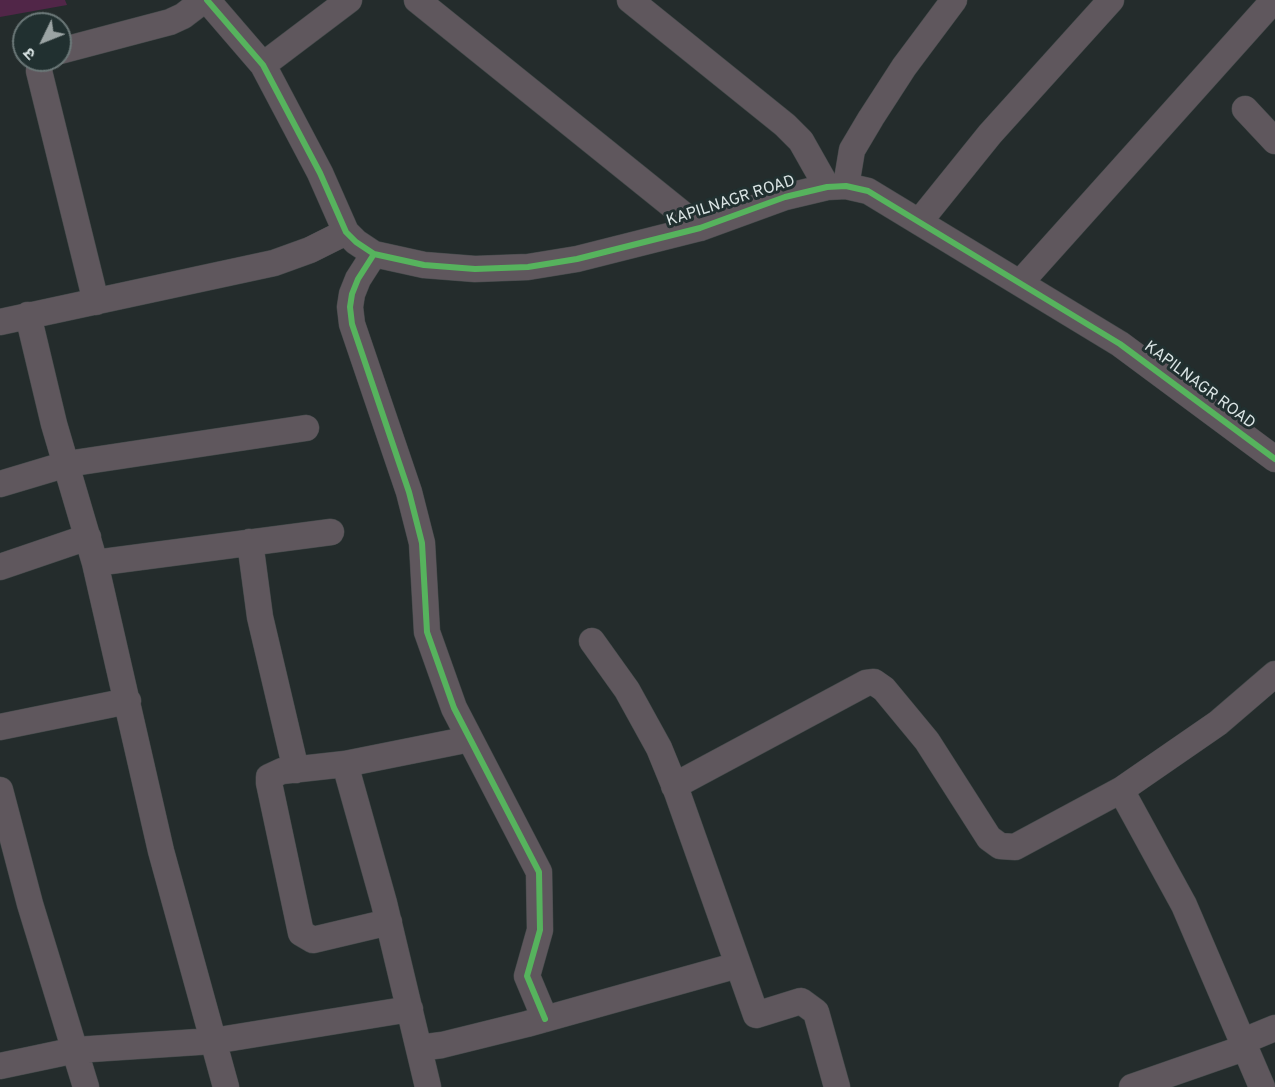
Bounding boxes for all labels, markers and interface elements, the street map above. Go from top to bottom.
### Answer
north arrow [12,12,72,72]
text: उ [20,43,41,63]
street label: KAPILNAGR ROAD [664,172,798,232]
street label: KAPILNAGR ROAD [1140,338,1258,434]

